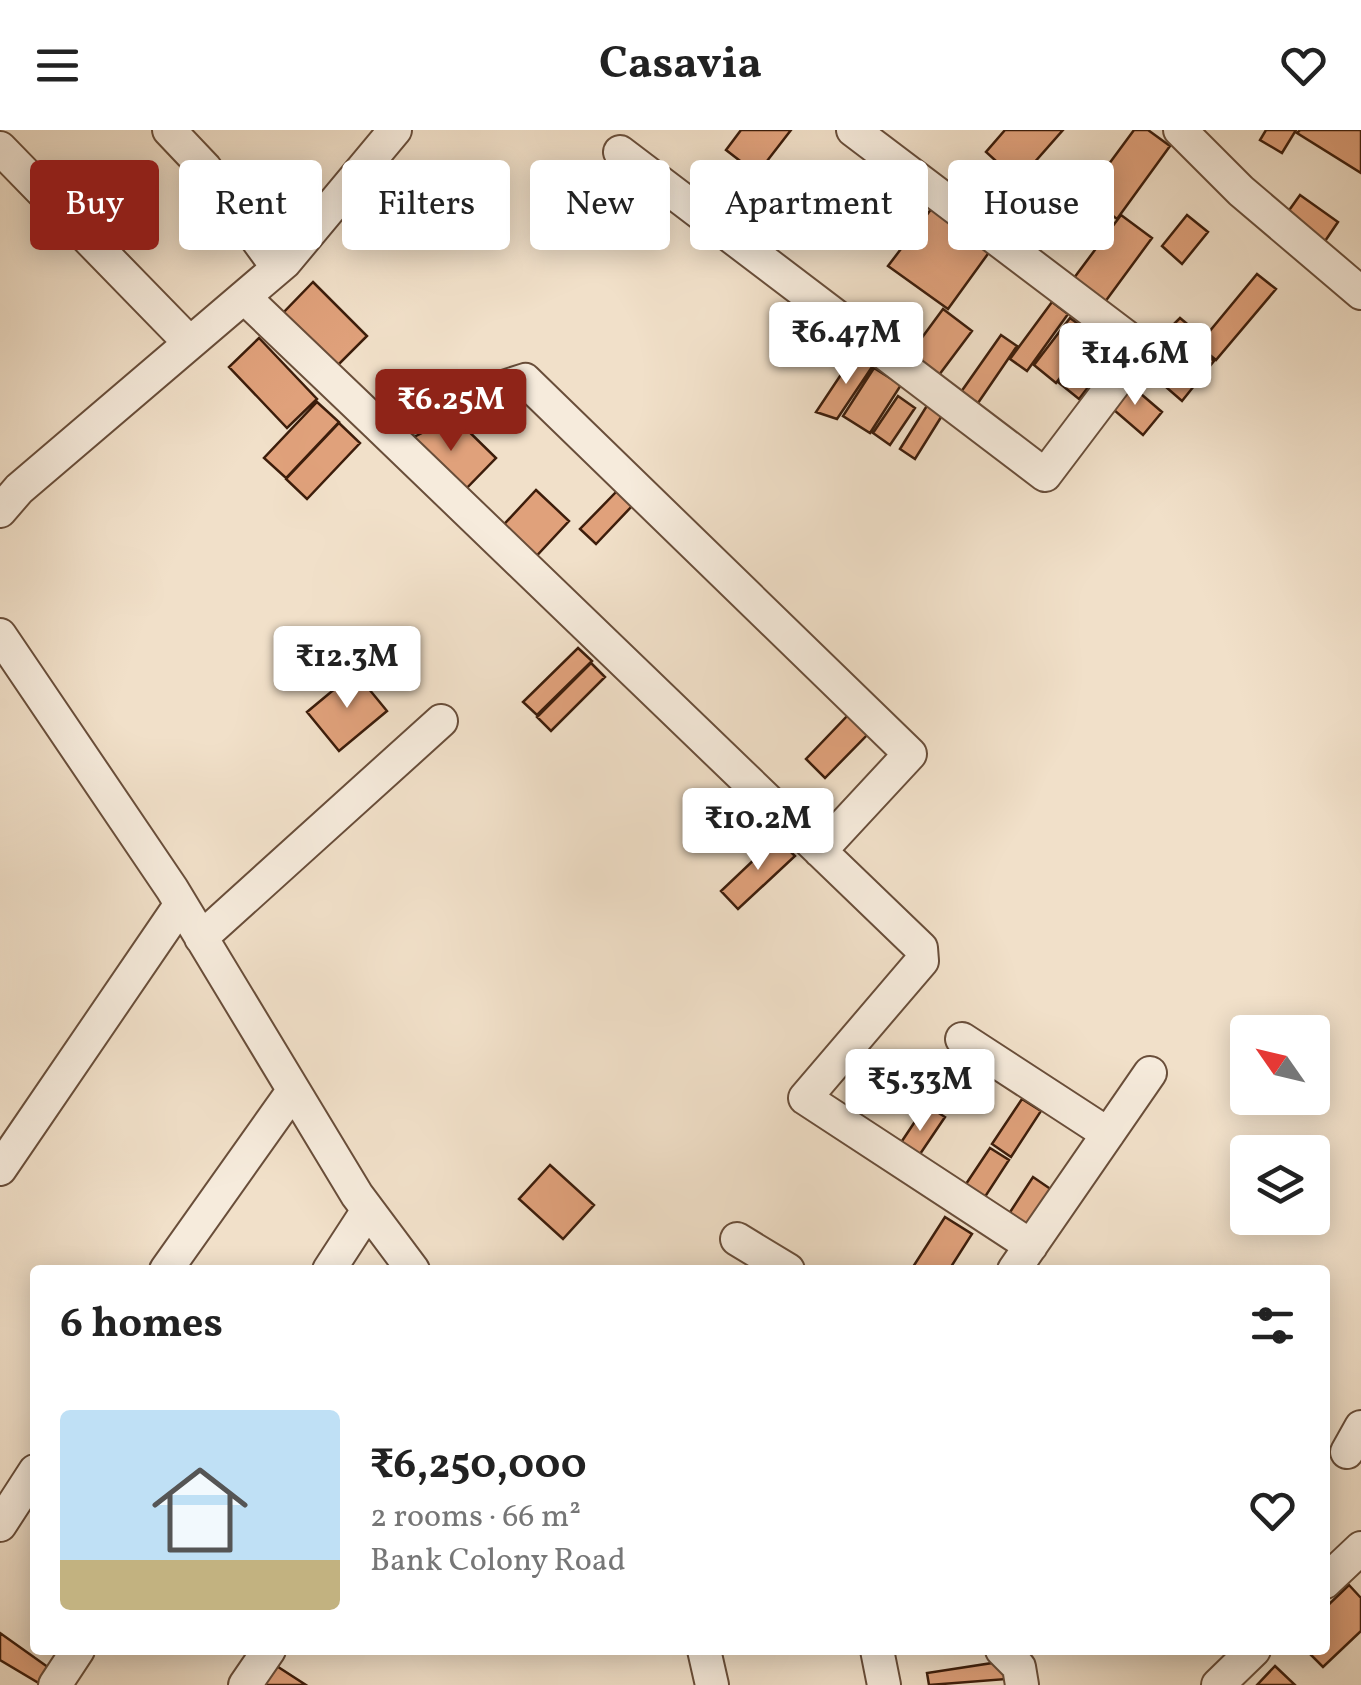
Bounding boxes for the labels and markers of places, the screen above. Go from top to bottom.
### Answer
pin: ₹6.47M [765,302,927,387]
pin: ₹14.6M [1054,323,1216,408]
pin: ₹6.25M [370,369,532,454]
pin: ₹12.3M [266,626,428,711]
pin: ₹10.2M [677,788,839,873]
pin: ₹5.33M [839,1049,1001,1134]

